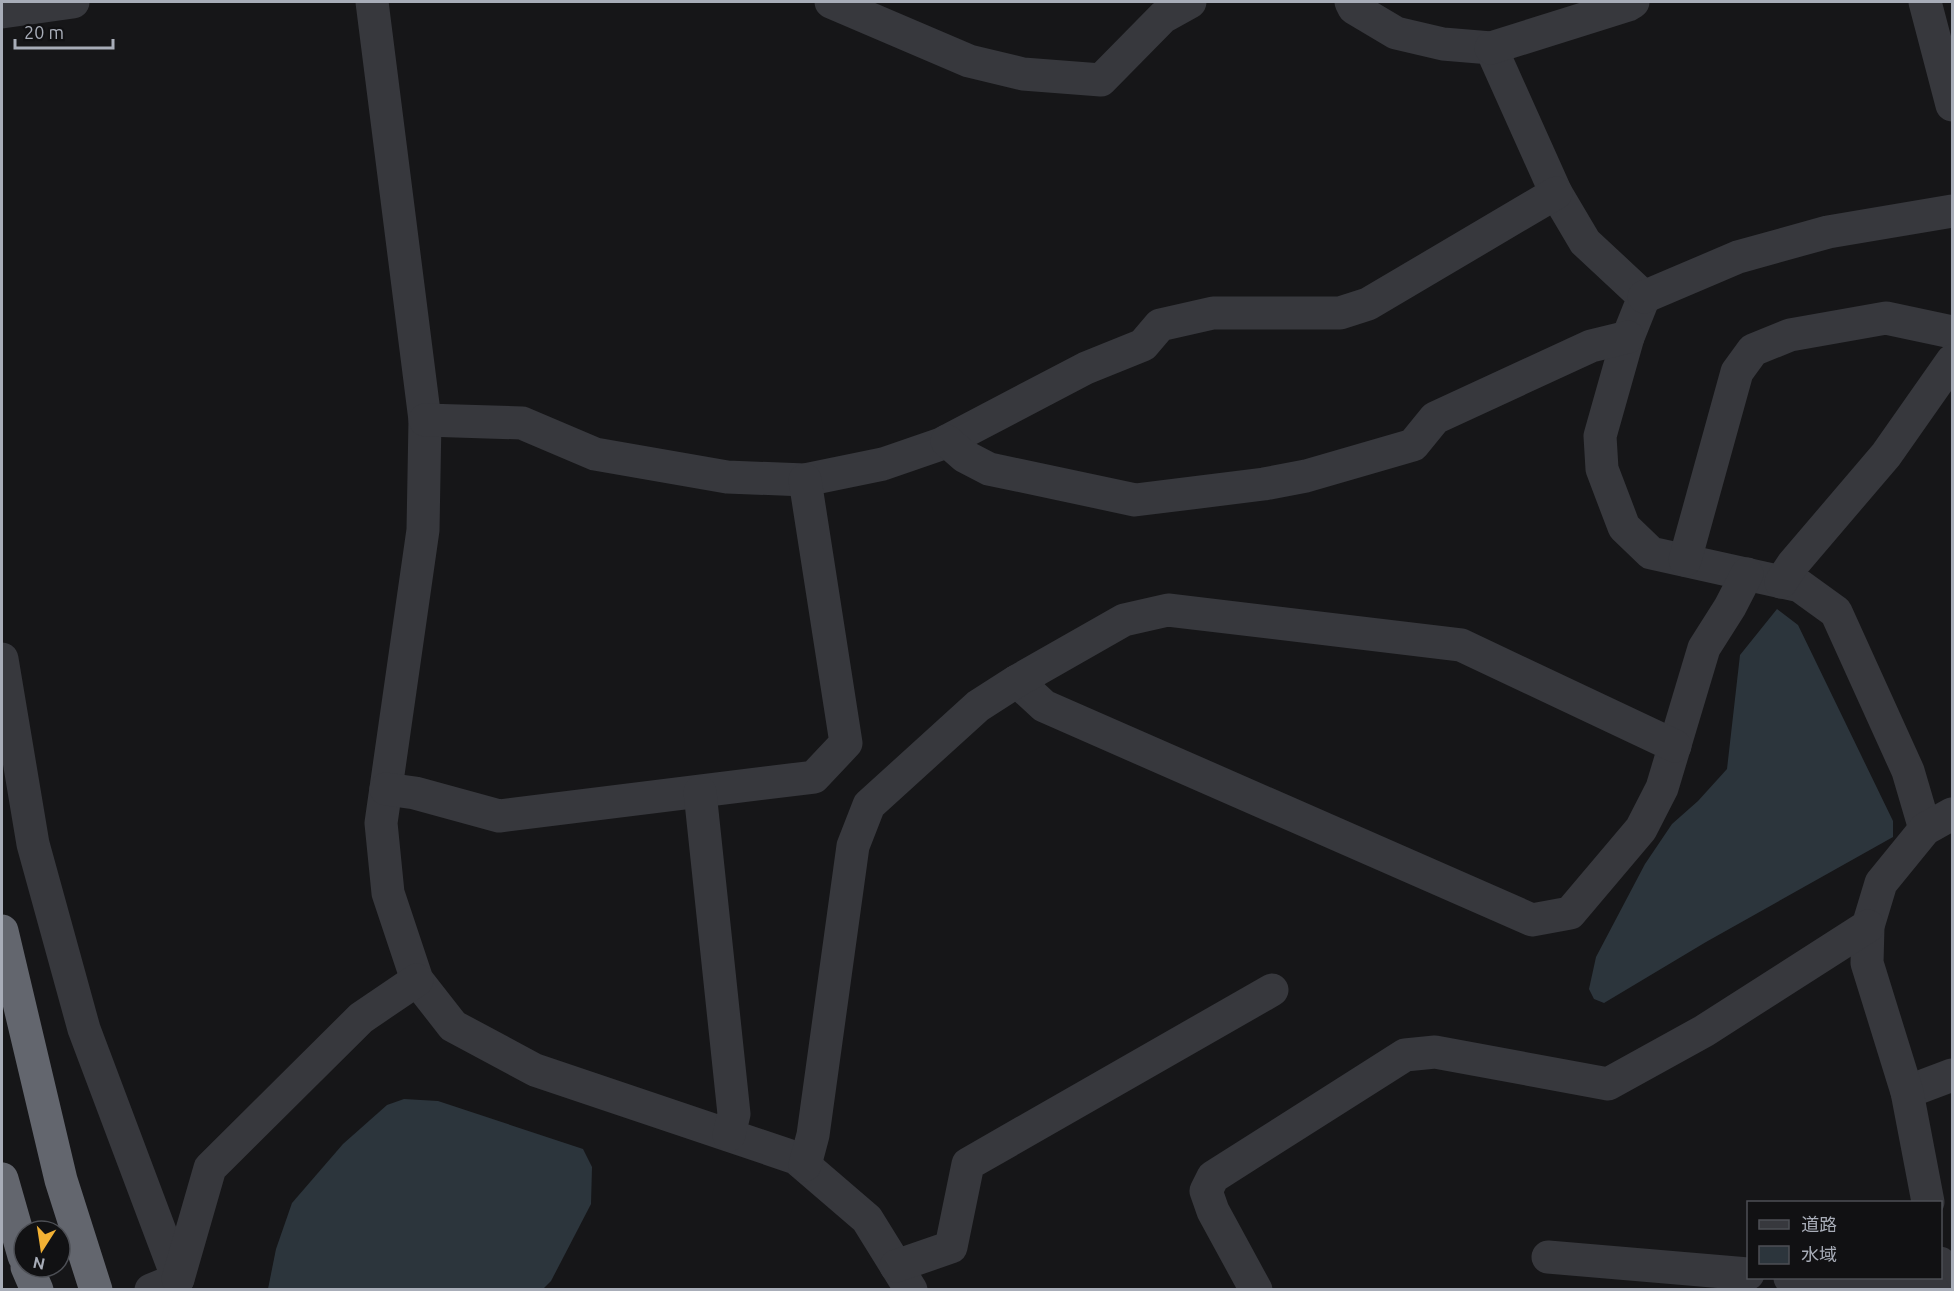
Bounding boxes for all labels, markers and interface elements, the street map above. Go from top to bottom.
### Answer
scale bar [15,12,112,50]
text: 20 m [24,22,64,42]
legend [1747,1201,1942,1279]
text: 道路 [1801,1214,1837,1234]
north arrow [12,1219,72,1279]
text: 水域 [1801,1244,1837,1264]
text: N [31,1254,47,1274]

